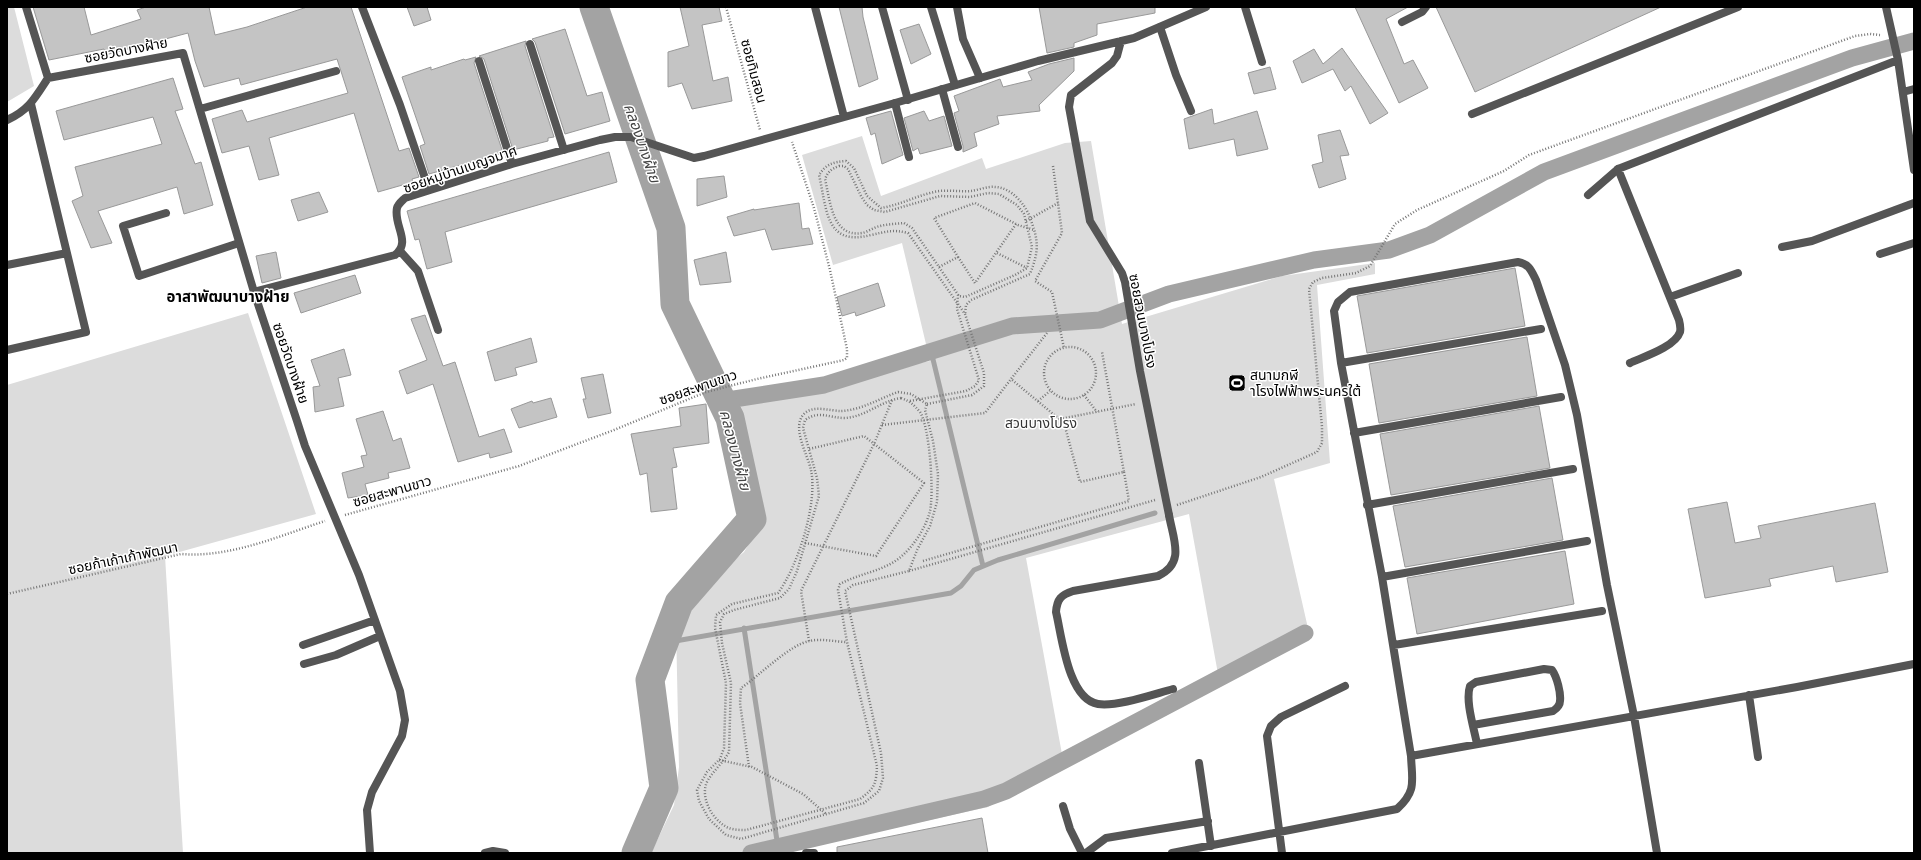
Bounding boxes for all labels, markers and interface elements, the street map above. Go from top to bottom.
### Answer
street label: ซอยวัดบางฝ้าย [83,33,169,67]
street label: ซอยทิมสอน [737,37,771,105]
water label: คลองบางฝ้าย [619,100,666,186]
street label: ซอยหมู่บ้านเบญจมาศ [401,141,520,197]
street label: ซอยสวนบางโปรง [1125,272,1161,370]
district label: อาสาพัฒนาบางฝ้าย [167,286,289,307]
street label: ซอยวัดบางฝ้าย [269,320,313,406]
street label: ซอยสะพานขาว [657,365,739,409]
place label: สนามกฬี าโรงไฟฟ้าพระนครใต้ [1250,366,1361,400]
sports icon: สนามกฬี าโรงไฟฟ้าพระนครใต้ [1227,373,1247,393]
water label: คลองบางฝ้าย [715,407,757,493]
park label: สวนบางโปรง [1005,414,1077,432]
street label: ซอยสะพานขาว [351,471,433,511]
street label: ซอยก้าเก้าเก้าพัฒนา [67,538,179,578]

